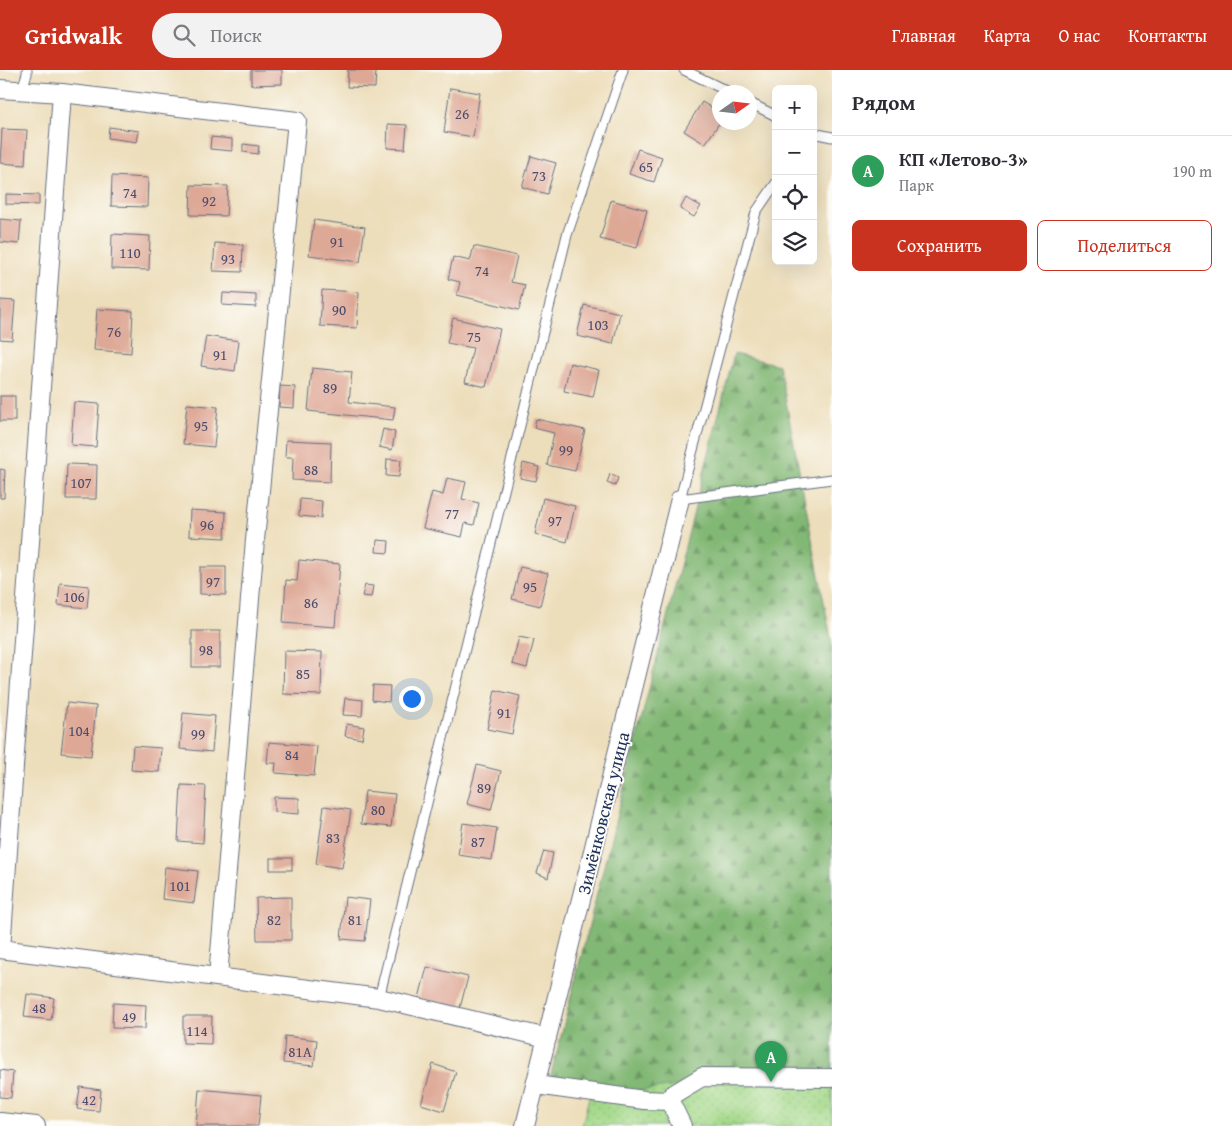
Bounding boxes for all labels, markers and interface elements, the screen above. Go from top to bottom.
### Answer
search box [152,13,502,58]
text: Gridwalk [25,18,122,53]
icon: search [170,21,198,49]
text: Поиск [210,21,262,49]
text: Главная [892,22,956,49]
text: Карта [984,22,1030,49]
text: О нас [1058,22,1100,49]
text: Контакты [1128,22,1207,49]
north arrow [712,85,757,130]
map controls [772,85,817,265]
button: + [772,85,817,130]
text: Рядом [852,87,915,118]
house number: 26 [455,103,469,124]
button: − [772,130,817,175]
text: КП «Летово-3» [899,145,1028,173]
house number: 65 [639,156,653,177]
text: A [863,159,873,183]
text: 190 m [1172,159,1212,183]
house number: 73 [532,165,546,186]
text: Парк [899,173,934,197]
button: locate [772,175,817,220]
house number: 74 [123,182,137,203]
house number: 92 [202,190,216,211]
button: layers [772,220,817,265]
button: Сохранить [852,220,1027,271]
button: Поделиться [1037,220,1212,271]
house number: 91 [330,231,344,252]
house number: 110 [119,242,141,263]
house number: 93 [221,248,235,269]
house number: 74 [475,260,489,281]
house number: 90 [332,299,346,320]
house number: 103 [587,314,609,335]
house number: 76 [107,321,121,342]
house number: 75 [467,326,481,347]
house number: 91 [213,344,227,365]
house number: 89 [323,377,337,398]
house number: 95 [194,415,208,436]
house number: 99 [559,439,573,460]
house number: 88 [304,459,318,480]
house number: 107 [70,472,92,493]
house number: 77 [445,503,459,524]
house number: 97 [548,510,562,531]
house number: 96 [200,514,214,535]
house number: 97 [206,571,220,592]
house number: 95 [523,576,537,597]
house number: 106 [63,586,85,607]
house number: 86 [304,592,318,613]
house number: 98 [199,639,213,660]
house number: 85 [296,663,310,684]
your location [399,686,425,712]
house number: 91 [497,702,511,723]
house number: 104 [68,720,90,741]
house number: 99 [191,723,205,744]
street label: Зимёнковская улица [570,728,636,897]
house number: 84 [285,744,299,765]
house number: 89 [477,777,491,798]
house number: 80 [371,799,385,820]
house number: 83 [326,827,340,848]
house number: 87 [471,831,485,852]
house number: 101 [169,875,191,896]
house number: 82 [267,909,281,930]
house number: 81 [348,909,362,930]
house number: 48 [32,997,46,1018]
house number: 49 [122,1006,136,1027]
house number: 114 [186,1020,208,1041]
house number: 81А [288,1041,312,1062]
pin: A [755,1041,787,1082]
house number: 42 [82,1089,96,1110]

